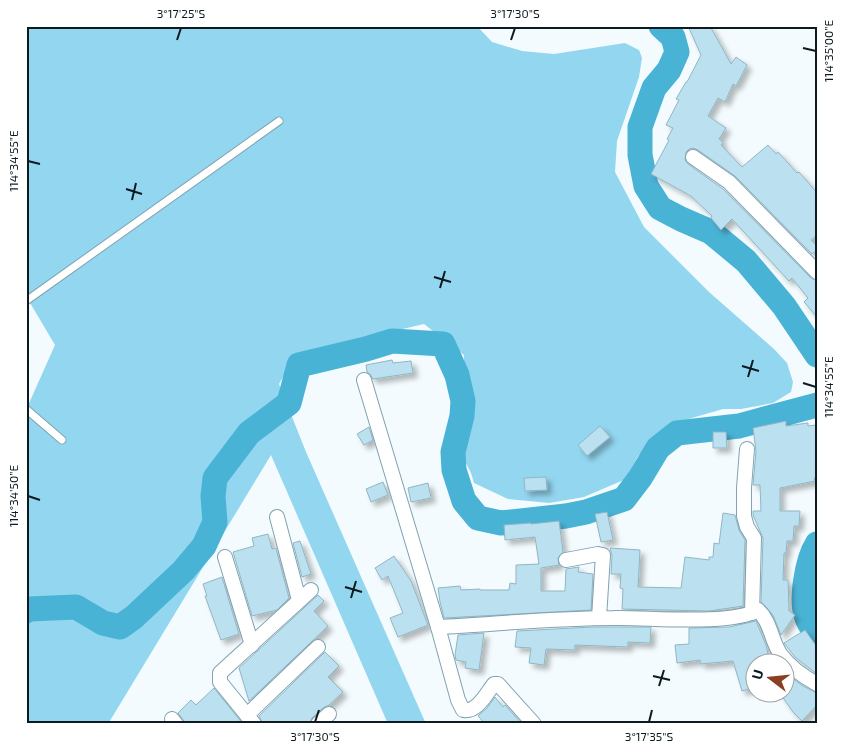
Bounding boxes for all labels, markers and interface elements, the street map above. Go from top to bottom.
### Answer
text: 3°17'25"S [157,6,206,20]
text: 3°17'30"S [490,6,540,20]
text: 114°35'00"E [821,20,835,82]
text: 114°34'55"E [6,130,20,192]
text: 114°34'55"E [821,356,835,418]
text: 114°34'50"E [6,465,20,527]
north arrow [746,652,796,702]
text: U [748,667,767,681]
text: 3°17'30"S [290,729,340,743]
text: 3°17'35"S [625,729,674,743]

